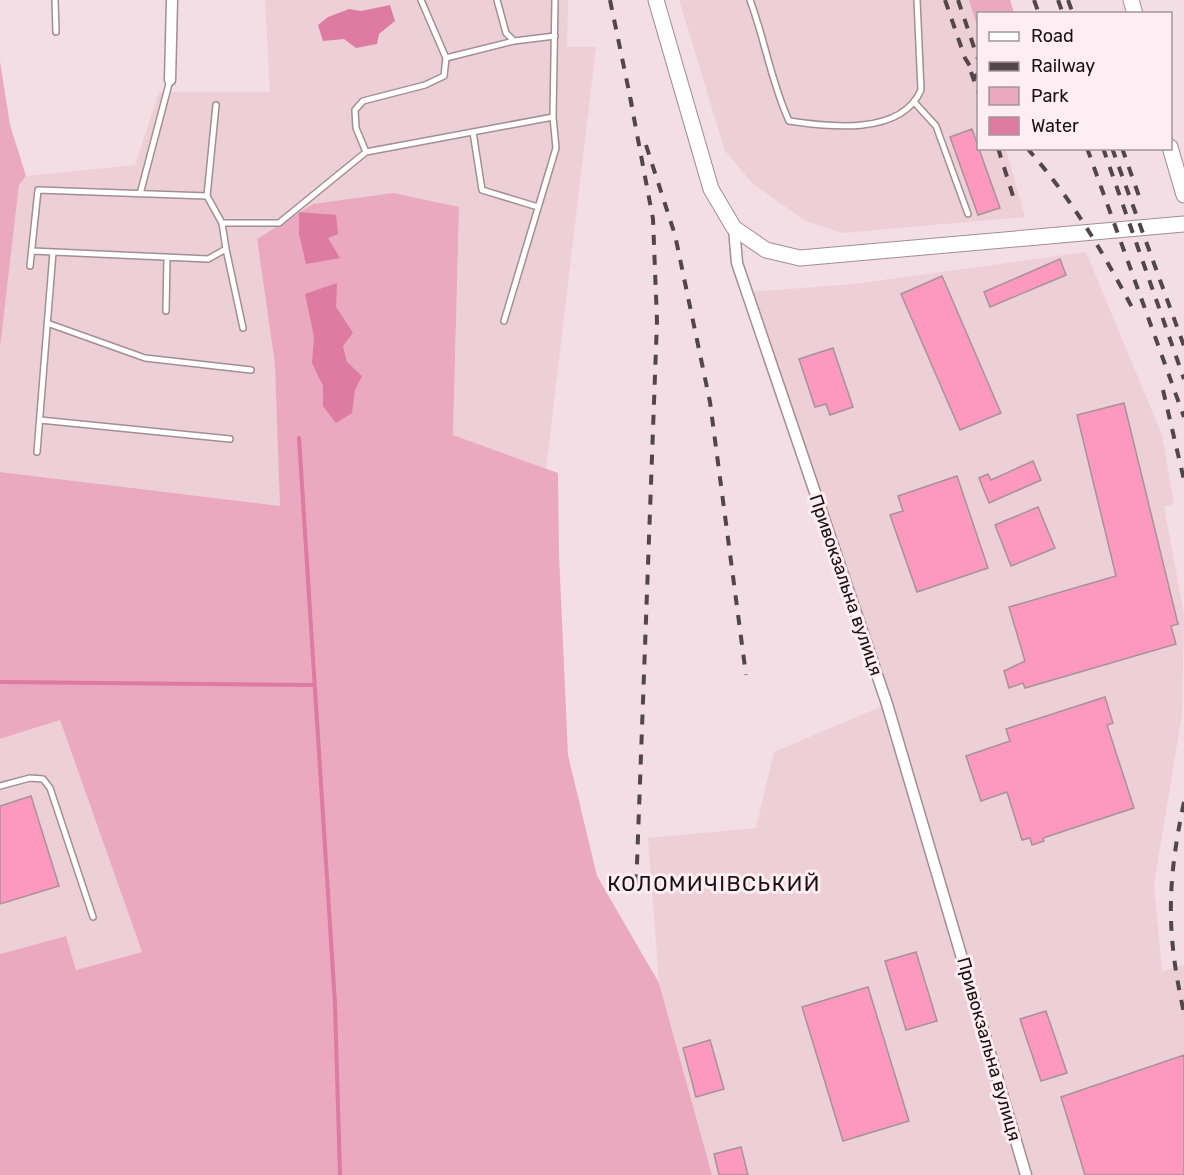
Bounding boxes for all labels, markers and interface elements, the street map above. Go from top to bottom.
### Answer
legend [977,12,1172,150]
text: Road [1031,25,1074,47]
text: Railway [1031,55,1095,77]
text: Park [1031,85,1069,107]
text: Water [1031,115,1079,137]
street label: Привокзальна вулиця [805,491,887,679]
district label: КОЛОМИЧІВСЬКИЙ [607,871,821,896]
street label: Привокзальна вулиця [952,955,1026,1143]

